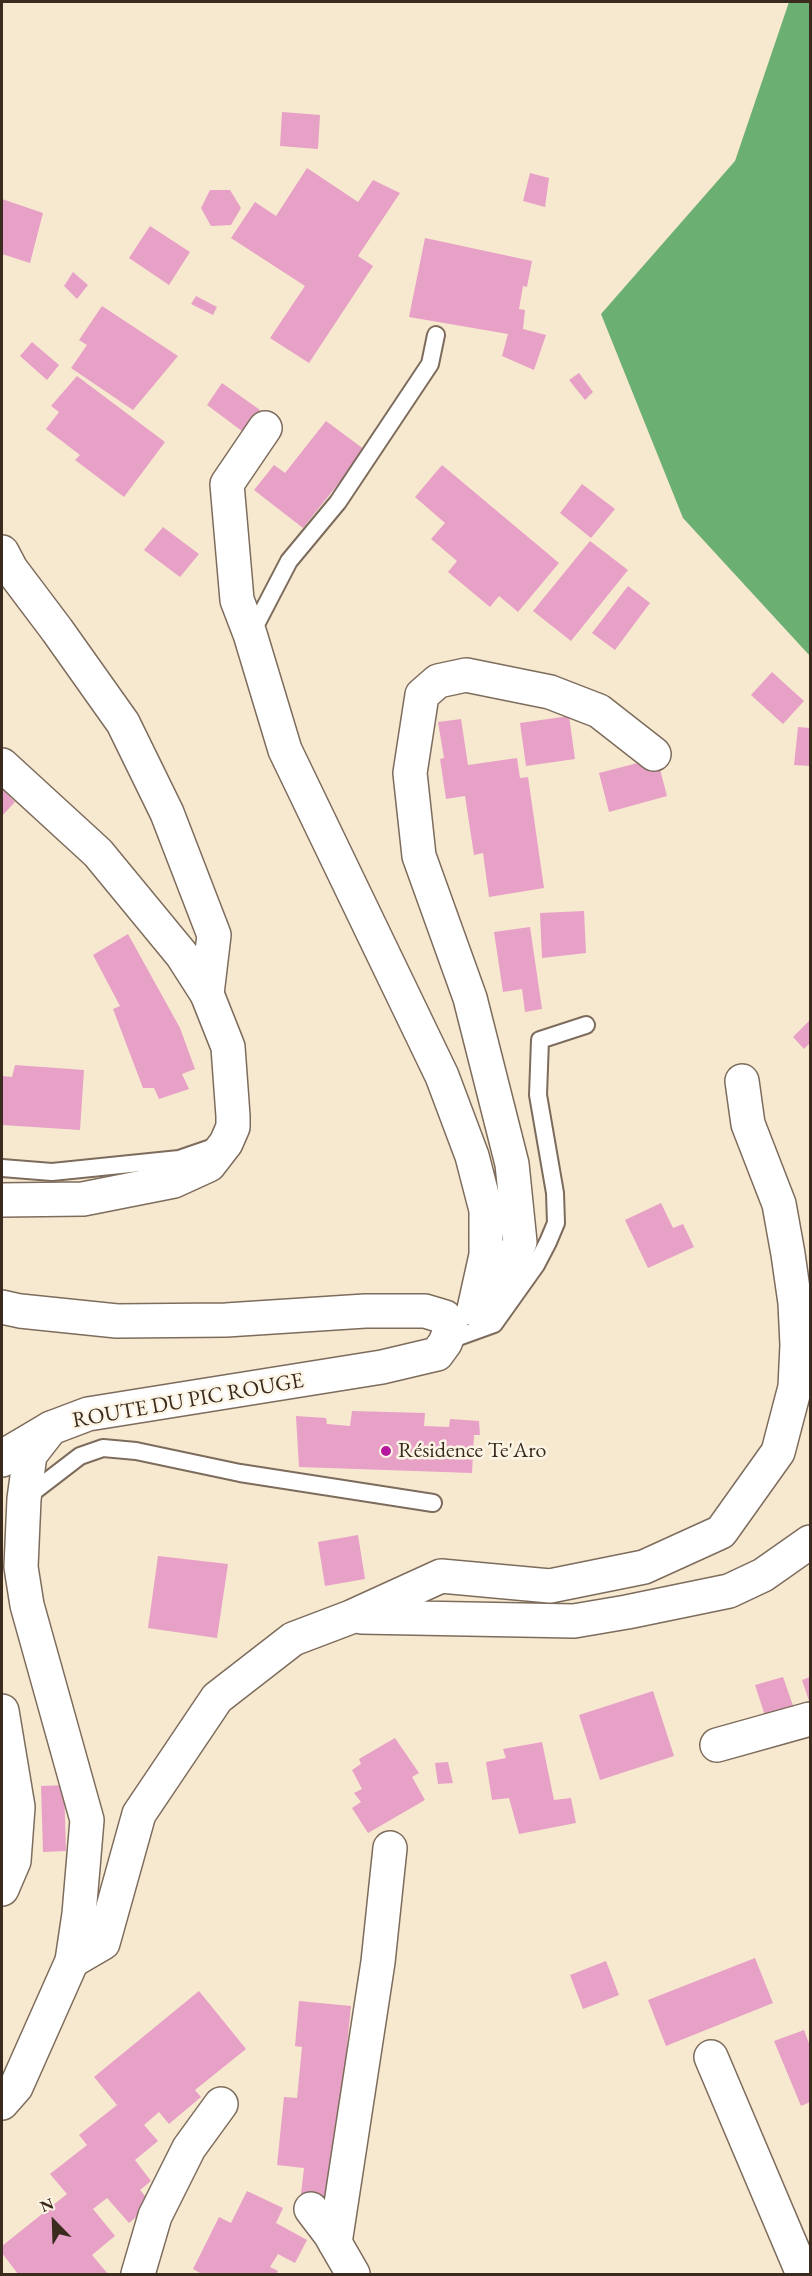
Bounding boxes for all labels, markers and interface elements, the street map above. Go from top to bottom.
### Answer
street label: ROUTE DU PIC ROUGE [70,1368,306,1434]
place label: Résidence Te'Aro [398,1438,546,1464]
marker: Résidence Te'Aro [379,1444,393,1458]
north arrow [24,2192,84,2252]
text: N [37,2193,57,2217]

